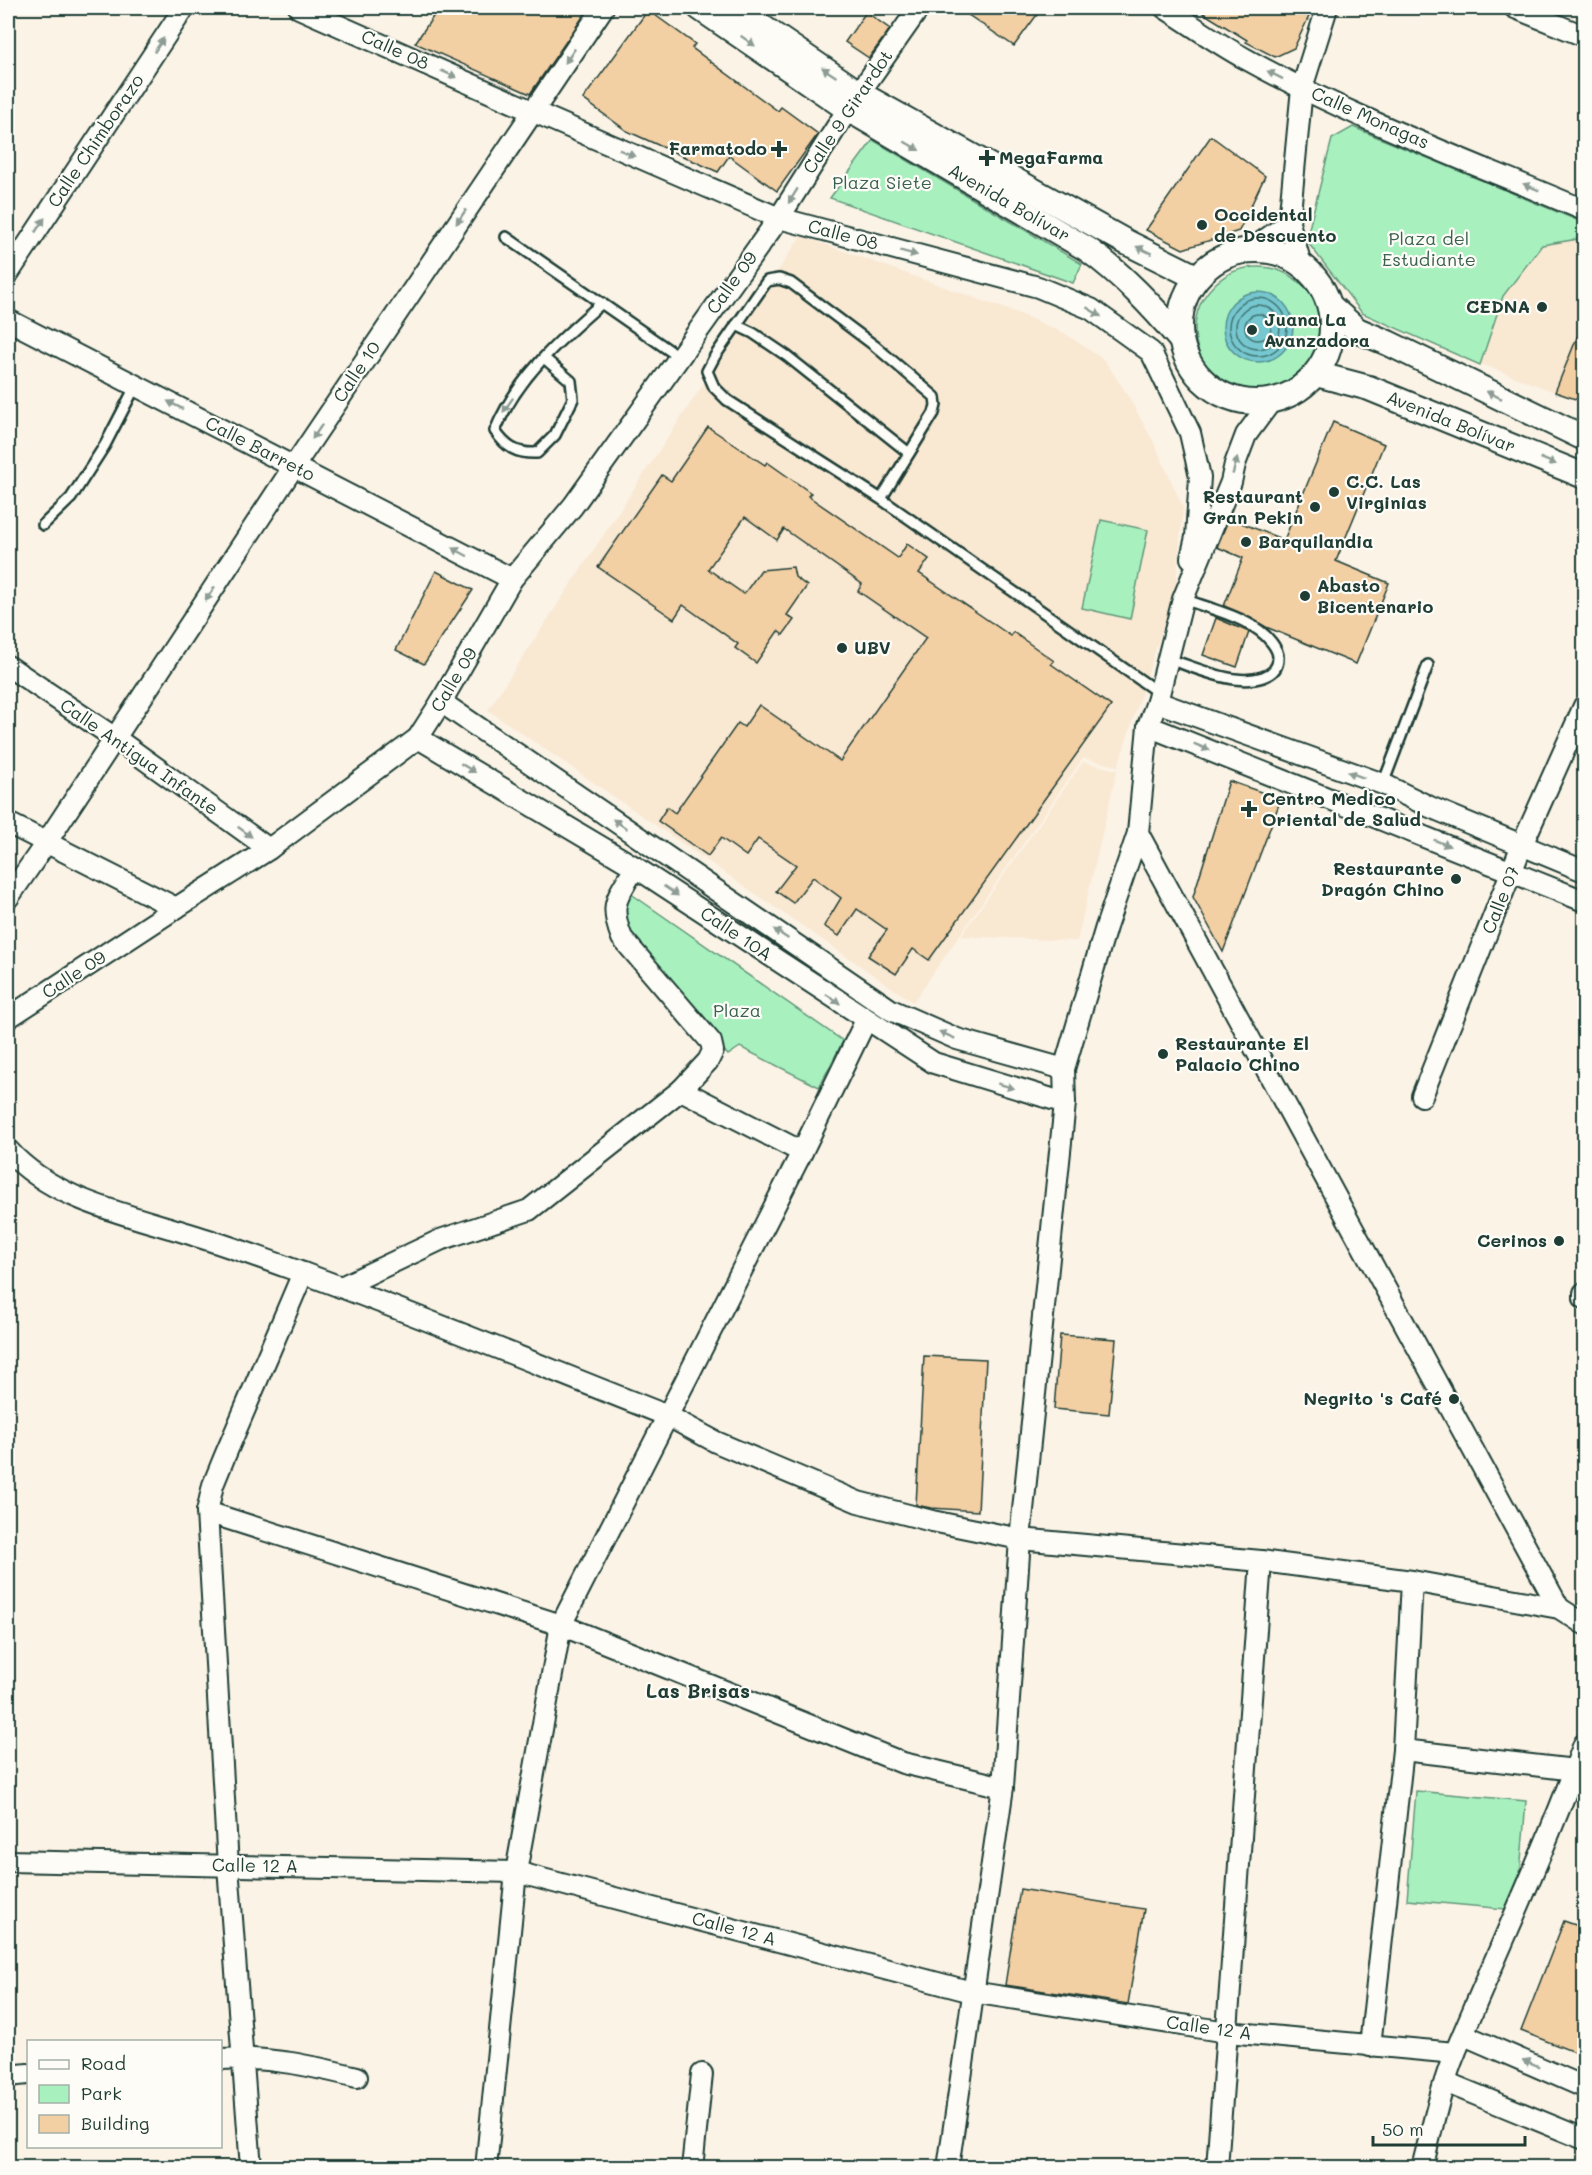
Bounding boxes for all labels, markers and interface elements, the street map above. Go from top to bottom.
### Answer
street label: Calle 08 [358,23,433,75]
one-way arrow [739,35,755,47]
one-way arrow [153,37,165,53]
street label: Calle 9 Girardot [797,45,898,178]
one-way arrow [564,47,576,63]
one-way arrow [821,66,837,78]
street label: Calle Chimborazo [42,69,149,212]
one-way arrow [440,70,457,79]
one-way arrow [1267,70,1284,80]
street label: Calle Monagas [1308,80,1433,154]
place label: Farmatodo [668,136,767,160]
one-way arrow [903,141,920,151]
marker: Farmatodo [772,142,786,156]
place label: MegaFarma [999,145,1103,169]
one-way arrow [619,148,636,157]
marker: MegaFarma [980,151,994,165]
street label: Avenida Bolívar [944,157,1075,247]
park label: Plaza Siete [832,170,932,194]
one-way arrow [1521,182,1539,192]
one-way arrow [787,187,799,203]
place label: Occidental de Descuento [1214,202,1336,247]
one-way arrow [455,209,467,225]
street label: Calle 08 [805,213,881,255]
one-way arrow [34,217,46,233]
marker: Occidental de Descuento [1195,218,1209,232]
park label: Plaza del Estudiante [1382,226,1476,271]
street label: Calle 09 [700,246,762,318]
one-way arrow [1136,246,1153,255]
one-way arrow [900,249,918,258]
place label: CEDNA [1466,294,1530,318]
marker: CEDNA [1535,300,1549,314]
one-way arrow [1086,307,1102,318]
place label: Juana La Avanzadora [1264,307,1370,352]
marker: Juana La Avanzadora [1245,323,1259,337]
street label: Calle 10 [327,336,385,407]
street label: Avenida Bolívar [1383,384,1519,458]
one-way arrow [1485,390,1502,400]
one-way arrow [502,396,514,412]
one-way arrow [166,400,183,410]
street label: Calle Barreto [201,410,320,486]
one-way arrow [311,423,323,439]
one-way arrow [1539,456,1557,466]
one-way arrow [1231,457,1240,475]
place label: C.C. Las Virginias [1346,469,1427,514]
place label: Restaurant Gran Pekin [1203,484,1303,529]
marker: C.C. Las Virginias [1327,485,1341,499]
marker: Restaurant Gran Pekin [1308,500,1322,514]
place label: Barquilandia [1258,529,1373,553]
marker: Barquilandia [1239,535,1253,549]
one-way arrow [451,547,468,557]
place label: Abasto Bicentenario [1317,573,1434,618]
one-way arrow [204,586,216,602]
marker: Abasto Bicentenario [1298,589,1312,603]
place label: UBV [854,635,891,659]
marker: UBV [835,641,849,655]
street label: Calle 09 [424,642,482,716]
street label: Calle Antigua Infante [56,692,224,820]
one-way arrow [1194,742,1212,752]
one-way arrow [460,763,477,773]
one-way arrow [1347,769,1365,779]
place label: Centro Medico Oriental de Salud [1262,786,1421,831]
marker: Centro Medico Oriental de Salud [1240,800,1258,818]
one-way arrow [612,818,628,830]
one-way arrow [236,826,252,838]
one-way arrow [1433,839,1451,848]
place label: Restaurante Dragón Chino [1321,856,1444,901]
street label: Calle 07 [1476,862,1525,937]
marker: Restaurante Dragón Chino [1449,872,1463,886]
one-way arrow [663,885,679,896]
street label: Calle 10A [696,900,777,966]
one-way arrow [773,928,789,940]
street label: Calle 09 [37,944,110,1004]
one-way arrow [825,993,842,1004]
park label: Plaza [713,998,761,1022]
one-way arrow [938,1030,956,1039]
place label: Restaurante El Palacio Chino [1175,1031,1309,1076]
marker: Restaurante El Palacio Chino [1156,1047,1170,1061]
one-way arrow [997,1082,1015,1091]
place label: Cerinos [1477,1228,1547,1252]
marker: Cerinos [1552,1234,1566,1248]
place label: Negrito 's Café [1304,1386,1442,1410]
marker: Negrito 's Café [1447,1392,1461,1406]
district label: Las Brisas [646,1677,750,1703]
street label: Calle 12 A [212,1852,298,1878]
street label: Calle 12 A [689,1905,779,1951]
street label: Calle 12 A [1165,2009,1254,2045]
legend [27,2040,222,2148]
text: Road [81,2051,126,2075]
one-way arrow [1522,2059,1539,2068]
text: Park [81,2081,122,2105]
scale bar [1373,2109,1524,2147]
text: Building [81,2111,149,2135]
text: 50 m [1382,2117,1424,2141]

